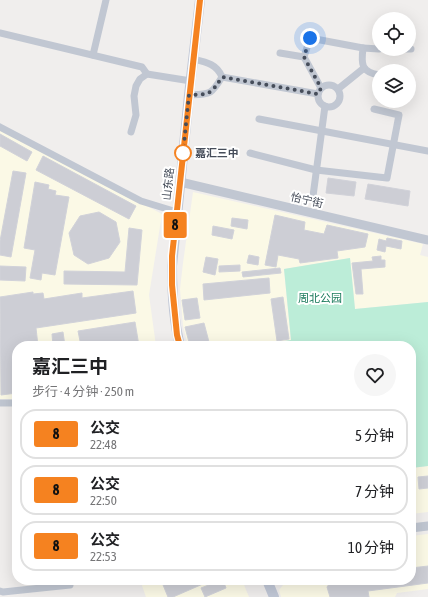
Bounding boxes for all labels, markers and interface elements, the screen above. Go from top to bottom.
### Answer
map controls [372,12,416,108]
button: locate [372,12,416,56]
your location [300,28,320,48]
button: layers [372,64,416,108]
marker: 嘉汇三中 [174,144,192,162]
place label: 嘉汇三中 [195,147,239,159]
street label: 山东路 [160,167,176,201]
street label: 怡宁街 [290,190,324,210]
line badge: 8 [162,212,188,238]
text: 8 [172,217,178,233]
park label: 周北公园 [298,292,342,304]
button: heart [354,354,396,396]
text: 嘉汇三中 [32,355,108,377]
text: 步行 · 4 分钟 · 250 m [32,384,134,399]
text: 公交 [90,419,120,436]
text: 8 [53,426,59,442]
text: 5 分钟 [355,427,394,444]
text: 22:48 [90,437,117,452]
text: 公交 [90,475,120,492]
text: 8 [53,482,59,498]
text: 7 分钟 [355,483,394,500]
text: 22:50 [90,493,117,508]
text: 公交 [90,531,120,548]
text: 8 [53,538,59,554]
text: 10 分钟 [348,539,394,556]
text: 22:53 [90,549,117,564]

